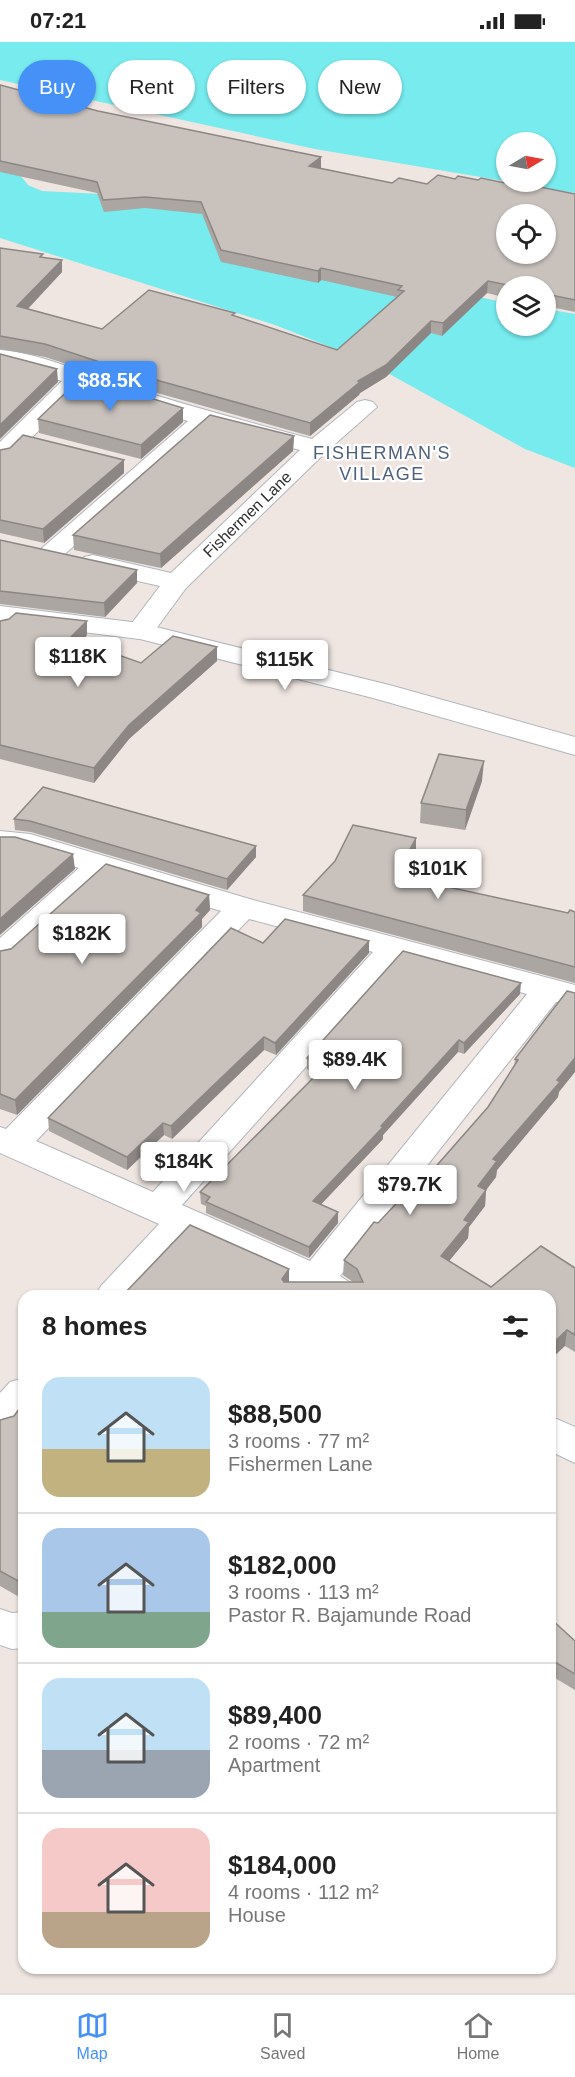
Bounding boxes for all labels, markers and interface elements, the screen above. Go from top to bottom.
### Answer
text: 07:21 [30,8,86,33]
chip: Buy [18,60,96,114]
chip: Rent [108,60,195,114]
chip: Filters [207,60,306,114]
chip: New [318,60,402,114]
north arrow [496,132,556,192]
map controls [496,132,556,336]
button: locate [496,204,556,264]
button: layers [496,276,556,336]
pin: $88.5K [61,361,159,412]
text: $88.5K [78,369,142,391]
district label: FISHERMAN'S VILLAGE [313,443,451,484]
street label: Fishermen Lane [200,468,295,561]
pin: $118K [36,637,120,688]
pin: $115K [243,640,327,691]
text: $118K [49,645,107,667]
text: $115K [256,648,314,670]
pin: $101K [396,849,480,900]
text: $101K [409,857,467,879]
pin: $182K [40,914,124,965]
text: $182K [53,922,111,944]
pin: $89.4K [306,1040,404,1091]
text: $89.4K [323,1048,387,1070]
pin: $184K [142,1142,226,1193]
text: $184K [155,1150,213,1172]
pin: $79.7K [361,1165,459,1216]
text: $79.7K [378,1173,442,1195]
icon: filters [499,1310,532,1343]
text: 8 homes [42,1311,148,1341]
text: $88,500 [228,1399,322,1429]
icon: home [90,1401,162,1473]
text: 3 rooms · 77 m² [228,1430,369,1452]
text: Fishermen Lane [228,1453,373,1475]
text: $182,000 [228,1550,336,1580]
icon: home [90,1552,162,1624]
text: 3 rooms · 113 m² [228,1581,379,1603]
text: Pastor R. Bajamunde Road [228,1604,471,1626]
text: $89,400 [228,1700,322,1730]
icon: home [90,1702,162,1774]
text: 2 rooms · 72 m² [228,1731,369,1753]
text: Apartment [228,1754,320,1776]
text: $184,000 [228,1850,336,1880]
icon: home [90,1852,162,1924]
text: 4 rooms · 112 m² [228,1881,379,1903]
text: House [228,1904,286,1926]
tab: Map [76,2009,109,2063]
tab: Saved [260,2009,305,2063]
tab: Home [457,2009,499,2063]

